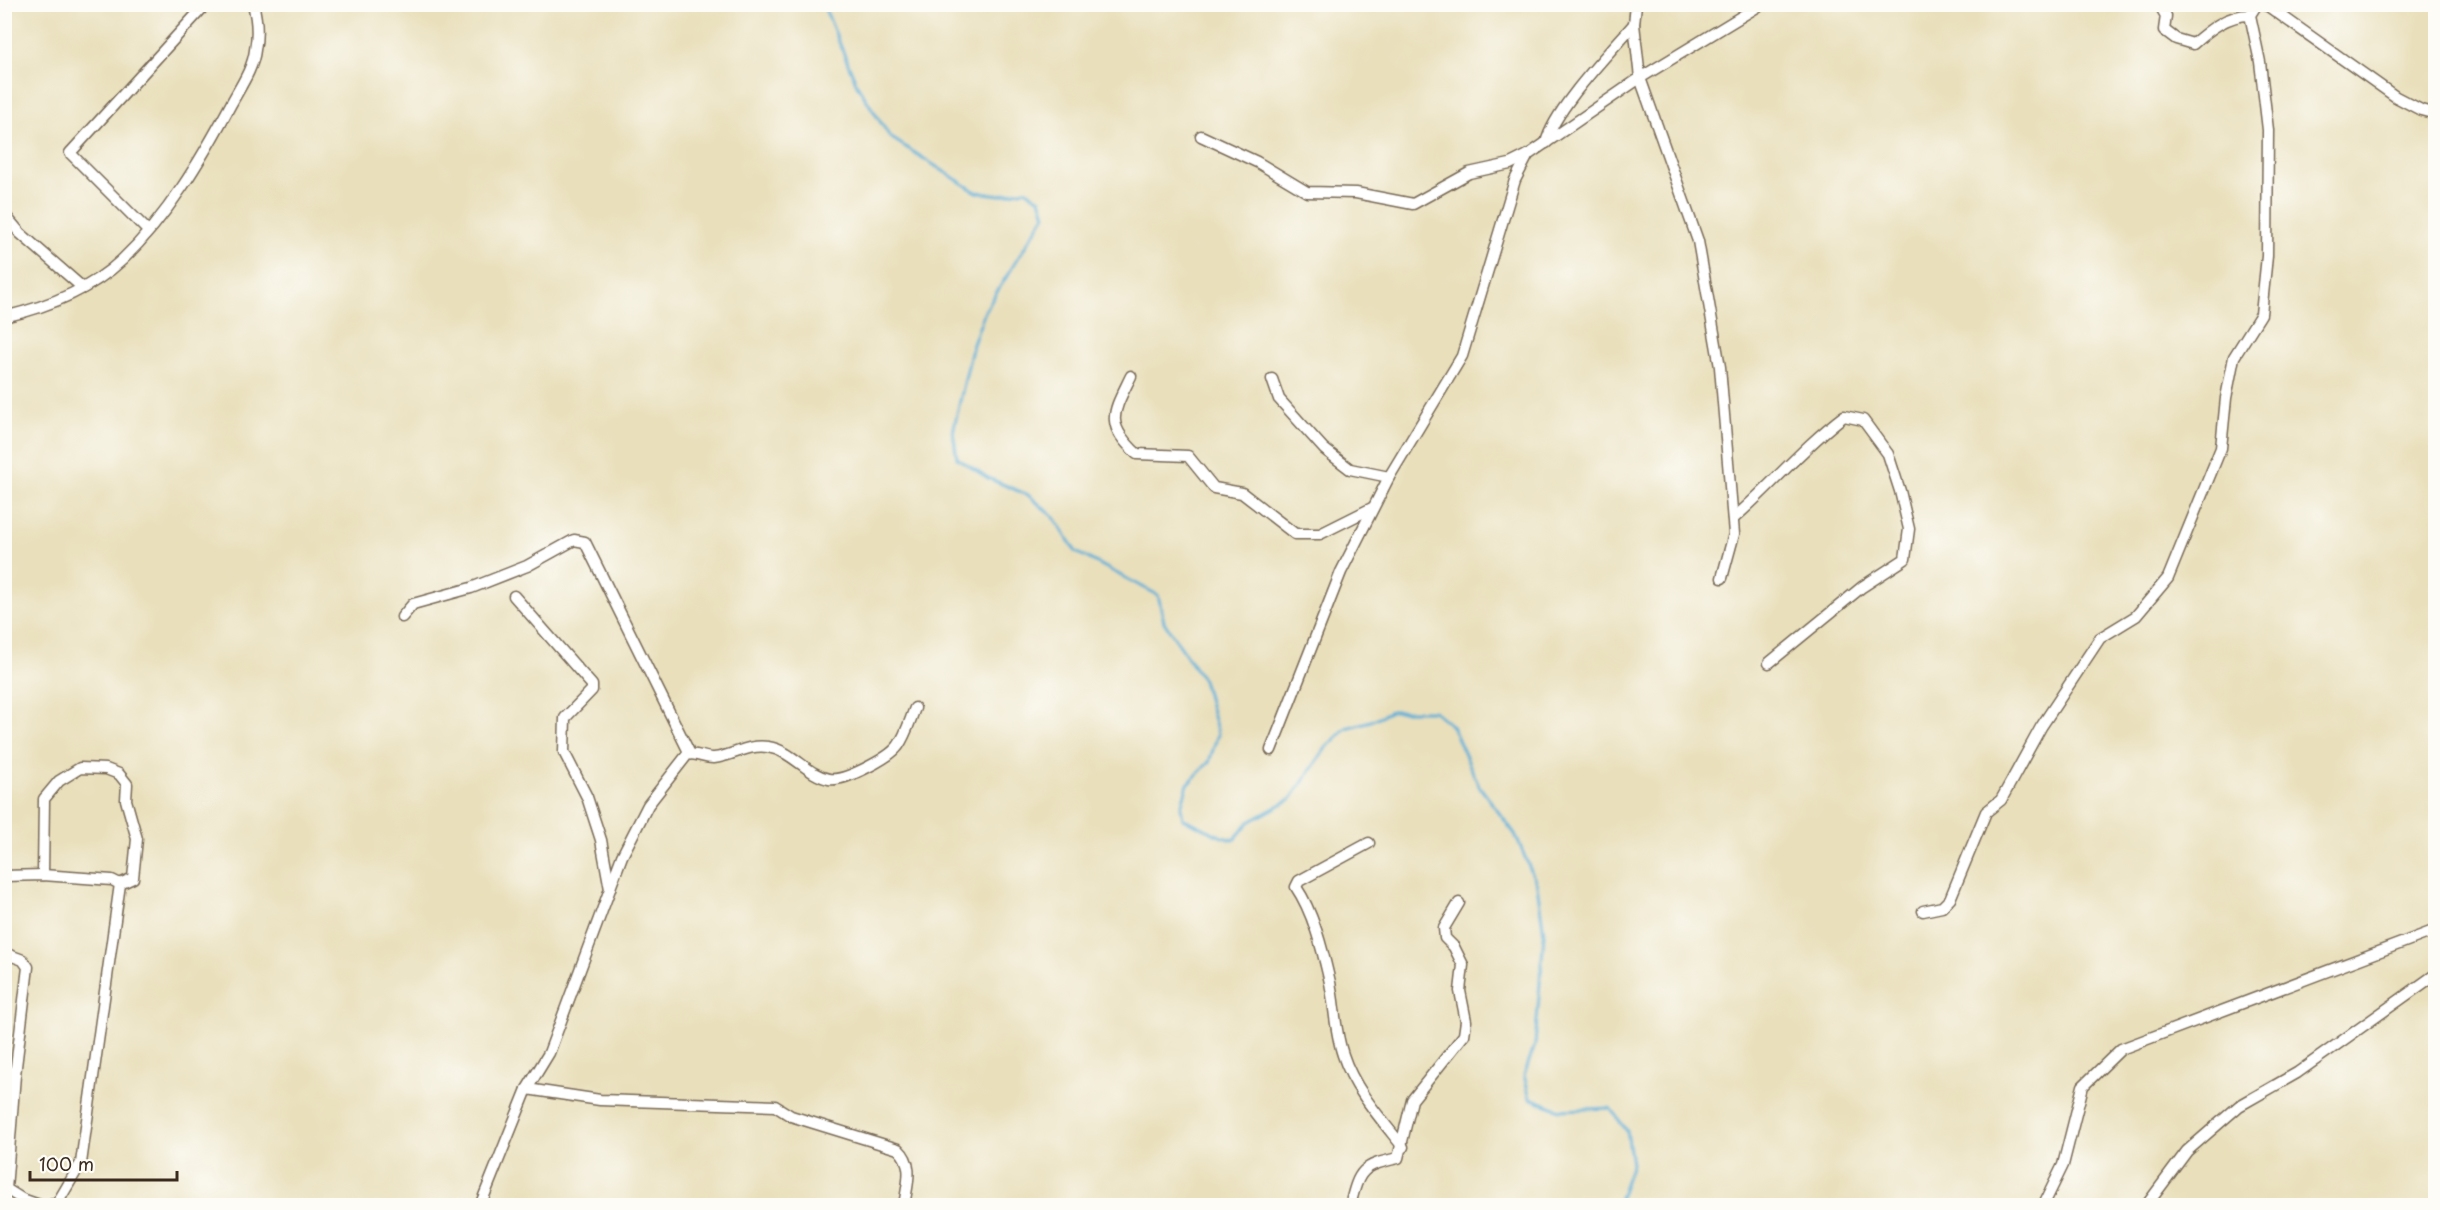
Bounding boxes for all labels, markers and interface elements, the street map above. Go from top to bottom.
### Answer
scale bar [30,1144,177,1182]
text: 100 m [39,1150,94,1177]

